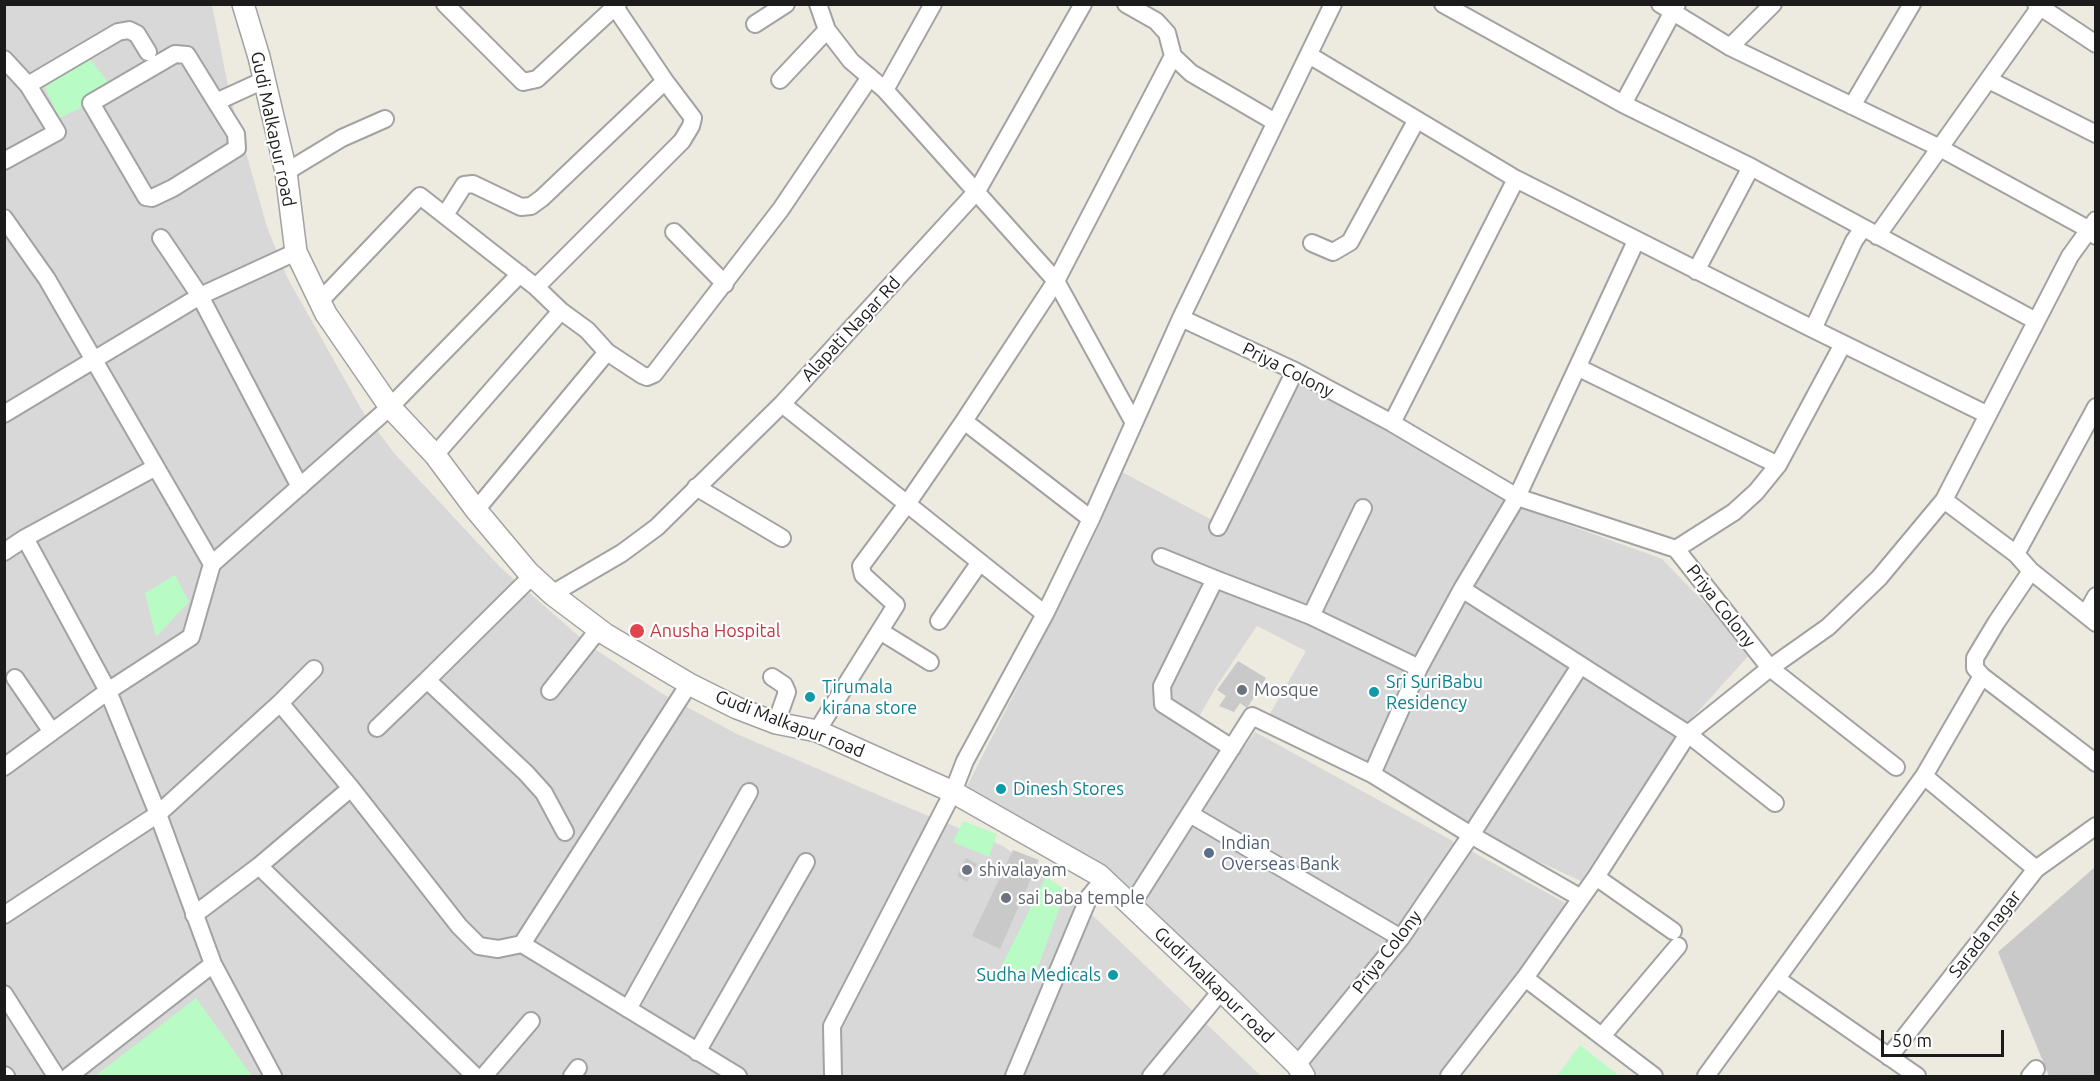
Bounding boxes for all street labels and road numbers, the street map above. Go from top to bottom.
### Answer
street label: Gudi Malkapur road [246,49,300,209]
street label: Alapati Nagar Rd [797,272,905,386]
street label: Priya Colony [1239,338,1337,402]
street label: Priya Colony [1682,560,1760,652]
street label: Gudi Malkapur road [712,686,868,762]
street label: Sarada nagar [1944,886,2026,982]
street label: Priya Colony [1348,906,1426,998]
street label: Gudi Malkapur road [1150,922,1278,1048]

